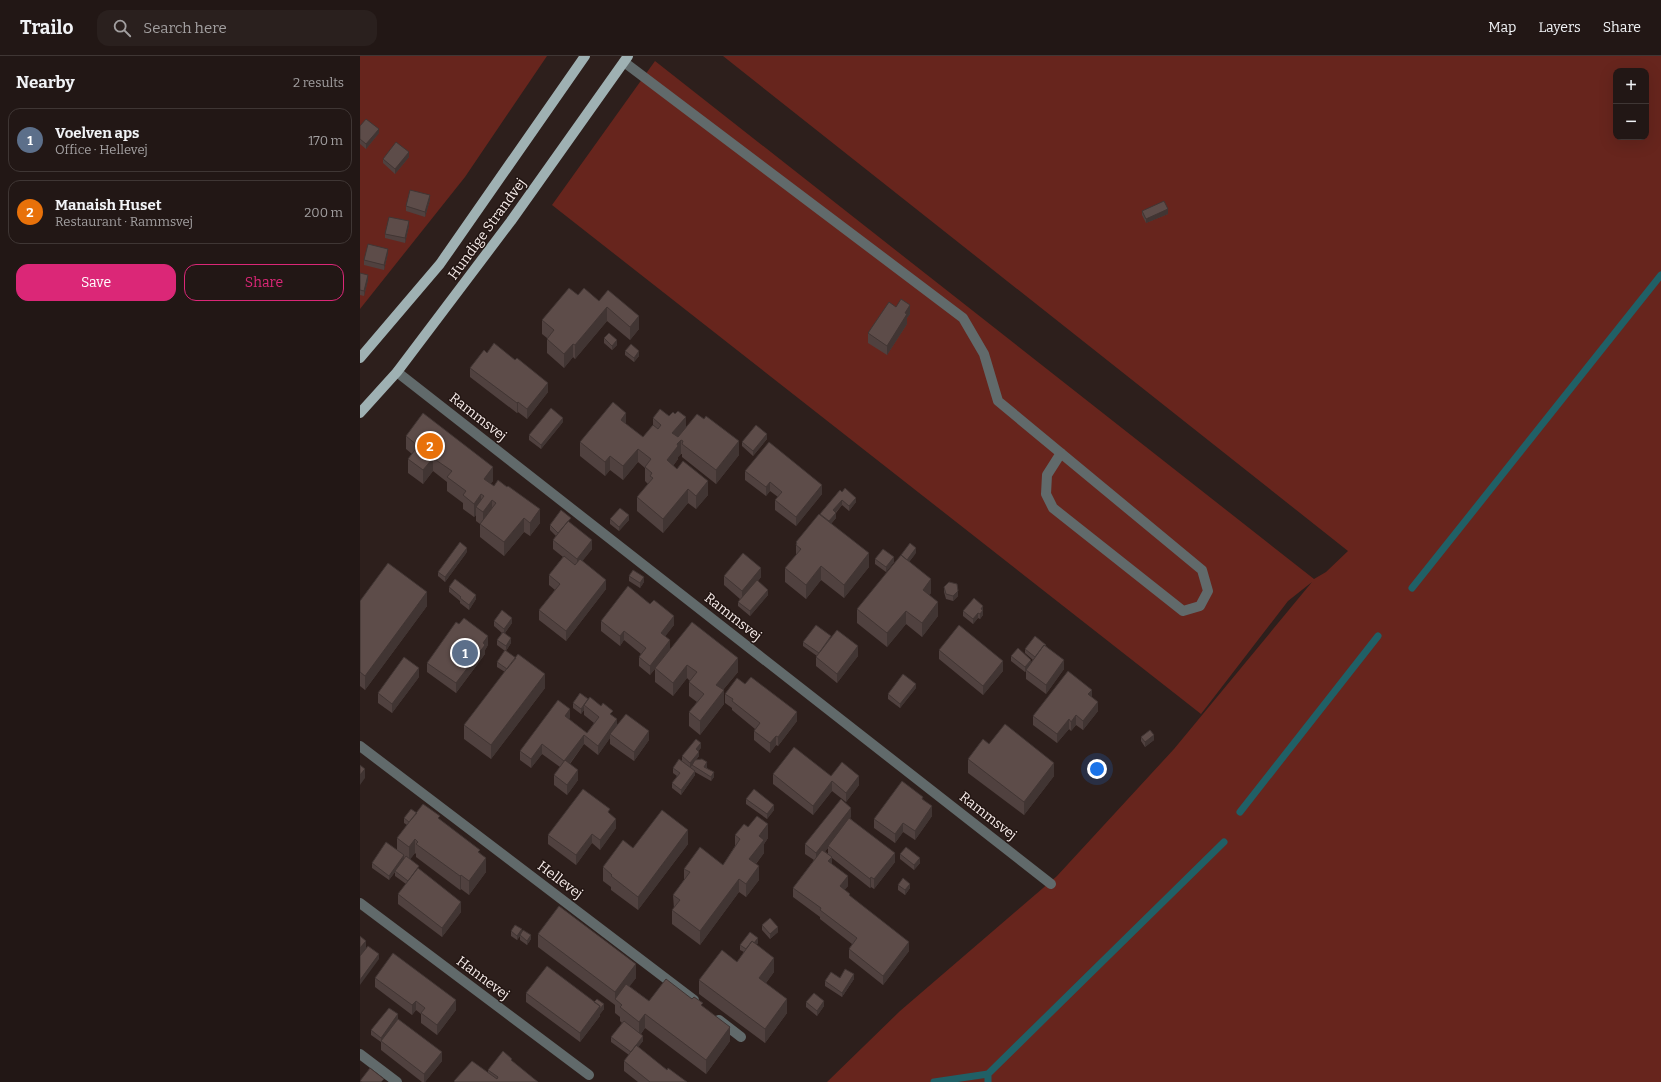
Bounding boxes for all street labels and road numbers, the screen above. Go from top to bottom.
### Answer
street label: Hundige Strandvej [445,175,529,283]
street label: Rammsvej [446,389,510,445]
street label: Rammsvej [701,589,765,645]
street label: Rammsvej [956,788,1020,844]
street label: Hellevej [534,857,586,903]
street label: Hannevej [453,953,513,1003]

